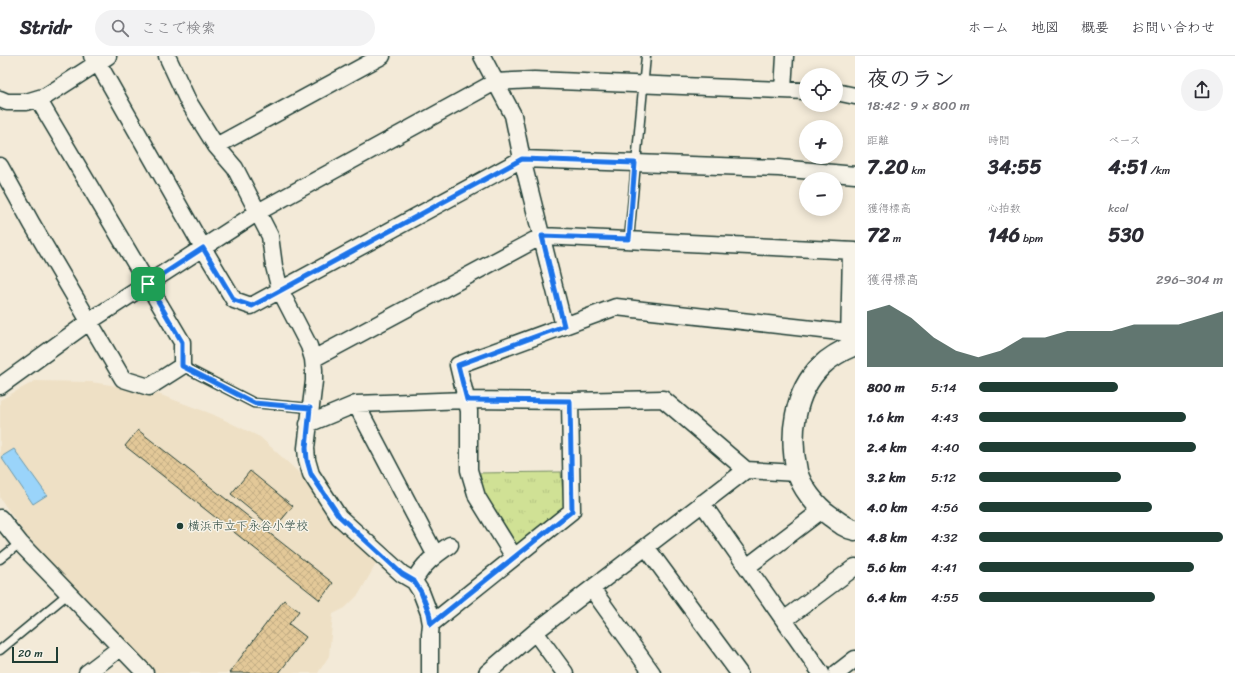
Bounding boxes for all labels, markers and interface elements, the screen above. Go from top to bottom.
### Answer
search box [95,10,375,46]
text: Stridr [20,11,71,44]
text: ここで検索 [141,15,216,41]
text: ホーム [968,15,1009,40]
text: 地図 [1031,15,1059,40]
text: 概要 [1081,15,1109,40]
text: お問い合わせ [1131,15,1215,40]
icon: search [109,17,131,39]
text: 夜のラン [867,59,955,98]
map controls [799,68,843,216]
button: locate [799,68,843,112]
button: share [1181,69,1223,111]
text: 18:42 · 9 × 800 m [867,94,970,117]
button: + [799,120,843,164]
text: 距離 [867,131,889,150]
text: 時間 [988,131,1010,150]
text: ペース [1108,131,1141,150]
text: 7.20 [867,150,909,185]
text: 34:55 [988,150,1042,185]
text: 4:51 [1108,150,1148,185]
text: km [909,161,926,180]
text: /km [1148,161,1170,180]
button: − [799,172,843,216]
text: 獲得標高 [867,199,911,218]
text: 心拍数 [988,199,1021,218]
text: kcal [1108,199,1128,218]
text: 72 [867,218,890,253]
text: 146 [988,218,1020,253]
text: 530 [1108,218,1144,253]
text: m [890,229,901,248]
text: bpm [1020,229,1043,248]
pin [131,267,165,301]
text: 獲得標高 [867,268,919,291]
text: 296–304 m [1156,268,1223,291]
icon: arrive [137,273,159,295]
text: 800 m [867,376,905,399]
text: 5:14 [931,376,957,399]
text: 1.6 km [867,406,904,429]
text: 4:43 [931,406,958,429]
text: 2.4 km [867,436,907,459]
text: 4:40 [931,436,959,459]
text: 3.2 km [867,466,906,489]
text: 5:12 [931,466,956,489]
text: 4.0 km [867,496,908,519]
text: 4:56 [931,496,958,519]
place label: 横浜市立下永谷小学校 [188,515,308,537]
marker: 横浜市立下永谷小学校 [175,521,185,531]
text: 4.8 km [867,526,907,549]
text: 4:32 [931,526,958,549]
text: 5.6 km [867,556,907,579]
text: 4:41 [931,556,957,579]
text: 6.4 km [867,586,907,609]
text: 4:55 [931,586,959,609]
text: 20 m [18,644,43,663]
scale bar [12,645,58,664]

